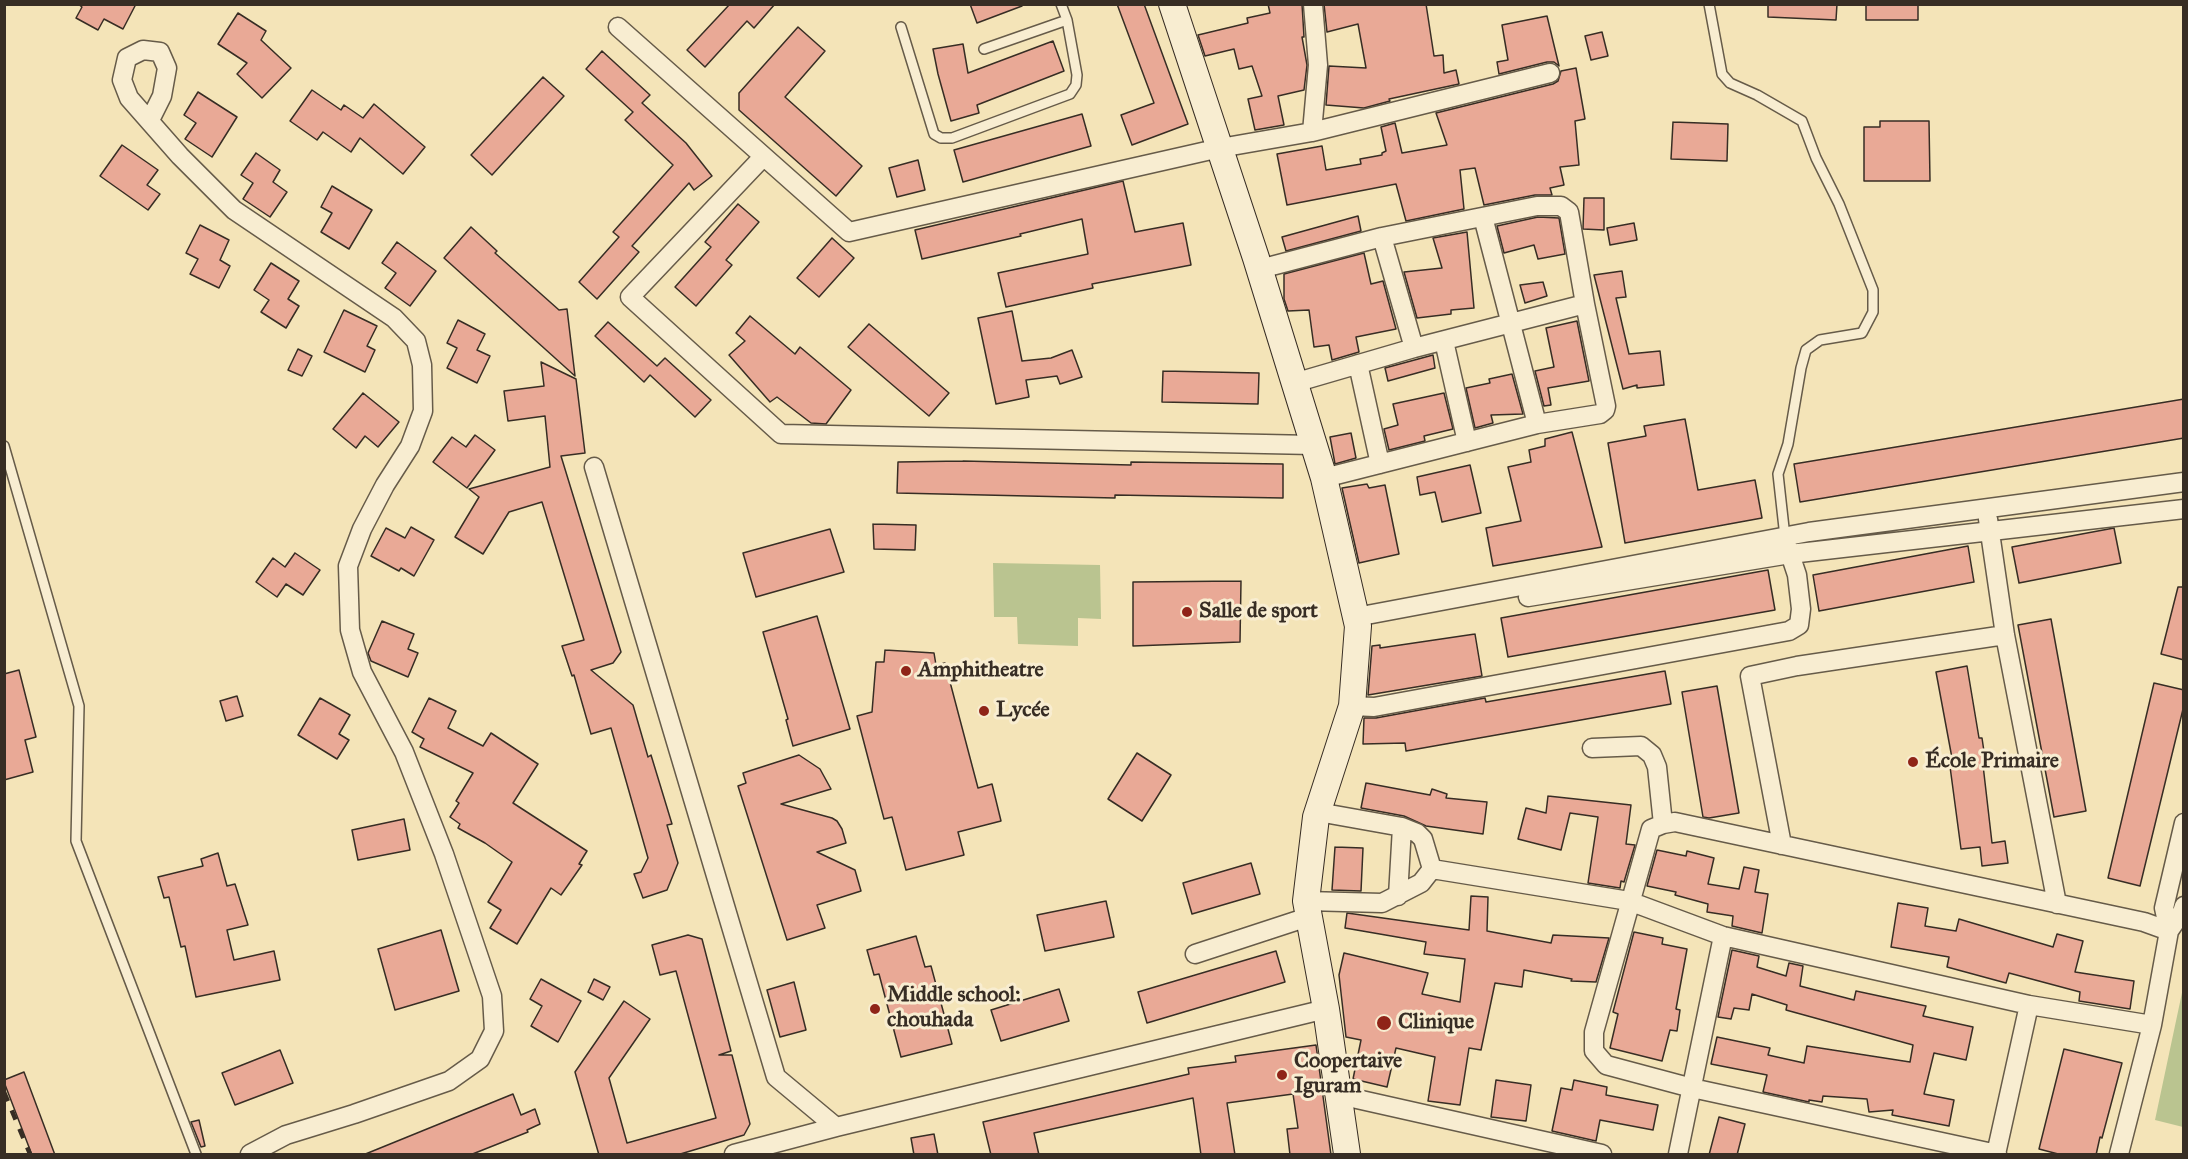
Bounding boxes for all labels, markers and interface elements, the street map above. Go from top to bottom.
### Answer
place label: Salle de sport [1199,599,1318,625]
marker: Salle de sport [1180,605,1194,619]
place label: Amphitheatre [918,658,1044,684]
marker: Amphitheatre [899,664,913,678]
place label: Lycée [996,698,1050,724]
marker: Lycée [977,704,991,718]
place label: École Primaire [1925,749,2059,775]
marker: École Primaire [1906,755,1920,769]
place label: Middle school: chouhada [887,983,1021,1034]
marker: Middle school: chouhada [868,1002,882,1016]
place label: Clinique [1398,1010,1474,1036]
marker: Clinique [1375,1014,1393,1032]
place label: Coopertaive Iguram [1294,1049,1402,1100]
marker: Coopertaive Iguram [1275,1068,1289,1082]

